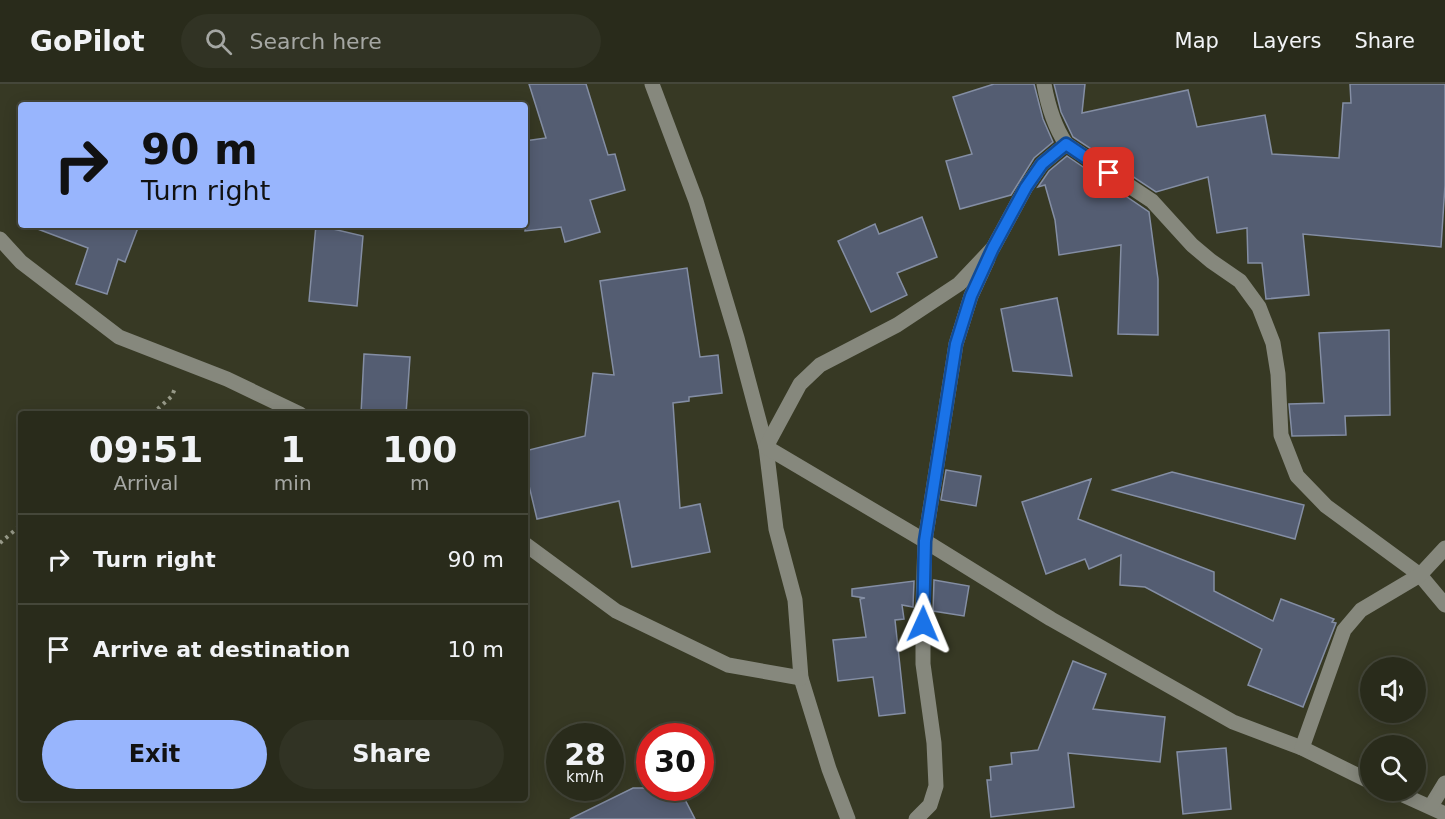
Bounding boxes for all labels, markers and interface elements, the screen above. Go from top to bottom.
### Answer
search box [181,14,601,68]
text: GoPilot [30,25,145,58]
icon: search [202,25,235,58]
text: Search here [250,29,382,54]
text: Map [1175,29,1219,53]
text: Layers [1252,29,1321,53]
text: Share [1354,29,1415,53]
text: 90 m [141,125,258,174]
icon: right [42,126,120,204]
pin [1083,147,1134,198]
icon: arrive [1092,156,1125,189]
text: Turn right [141,175,270,206]
text: 09:51 [89,429,203,470]
text: 1 [280,429,305,470]
text: 100 [382,429,457,470]
text: Arrival [113,471,178,495]
text: min [274,471,312,495]
text: m [410,471,430,495]
icon: right [42,543,75,576]
text: Turn right [93,547,216,572]
text: 90 m [448,547,504,572]
position arrow [891,592,955,656]
icon: arrive [42,633,75,666]
text: Arrive at destination [93,637,350,662]
text: 10 m [448,637,504,662]
map controls [1360,657,1426,801]
button: sound [1360,657,1426,723]
button: Exit [42,720,267,789]
button: Share [279,720,504,789]
speed limit sign: 30 [636,723,714,801]
button: search [1360,735,1426,801]
text: 28 [564,737,606,772]
text: km/h [566,768,604,786]

